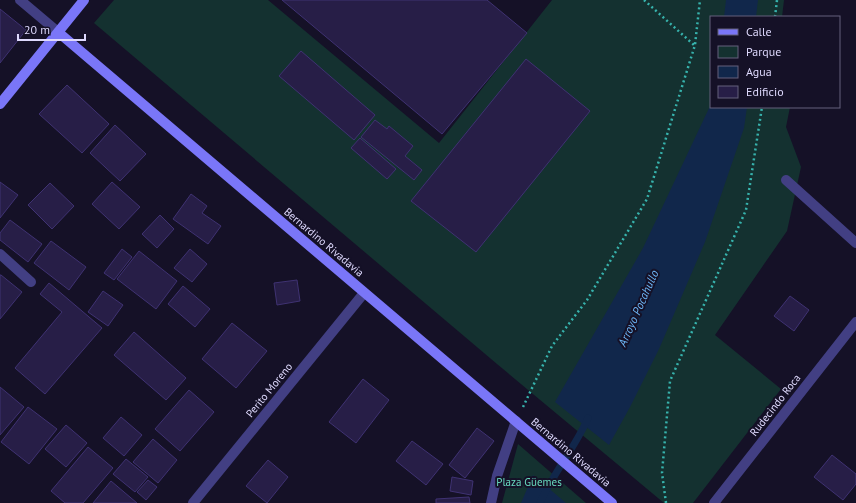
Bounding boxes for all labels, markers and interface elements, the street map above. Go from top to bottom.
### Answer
scale bar [18,16,85,42]
legend [710,16,840,108]
text: 20 m [24,22,50,37]
text: Calle [746,24,772,39]
text: Parque [746,44,781,59]
text: Agua [746,64,772,79]
text: Edificio [746,84,784,99]
street label: Bernardino Rivadavia [281,204,367,280]
water label: Arroyo Pocahullo [614,267,662,350]
street label: Perito Moreno [243,360,295,420]
street label: Rudecindo Roca [746,371,804,439]
street label: Bernardino Rivadavia [528,414,614,490]
park label: Plaza Güemes [496,475,562,489]

